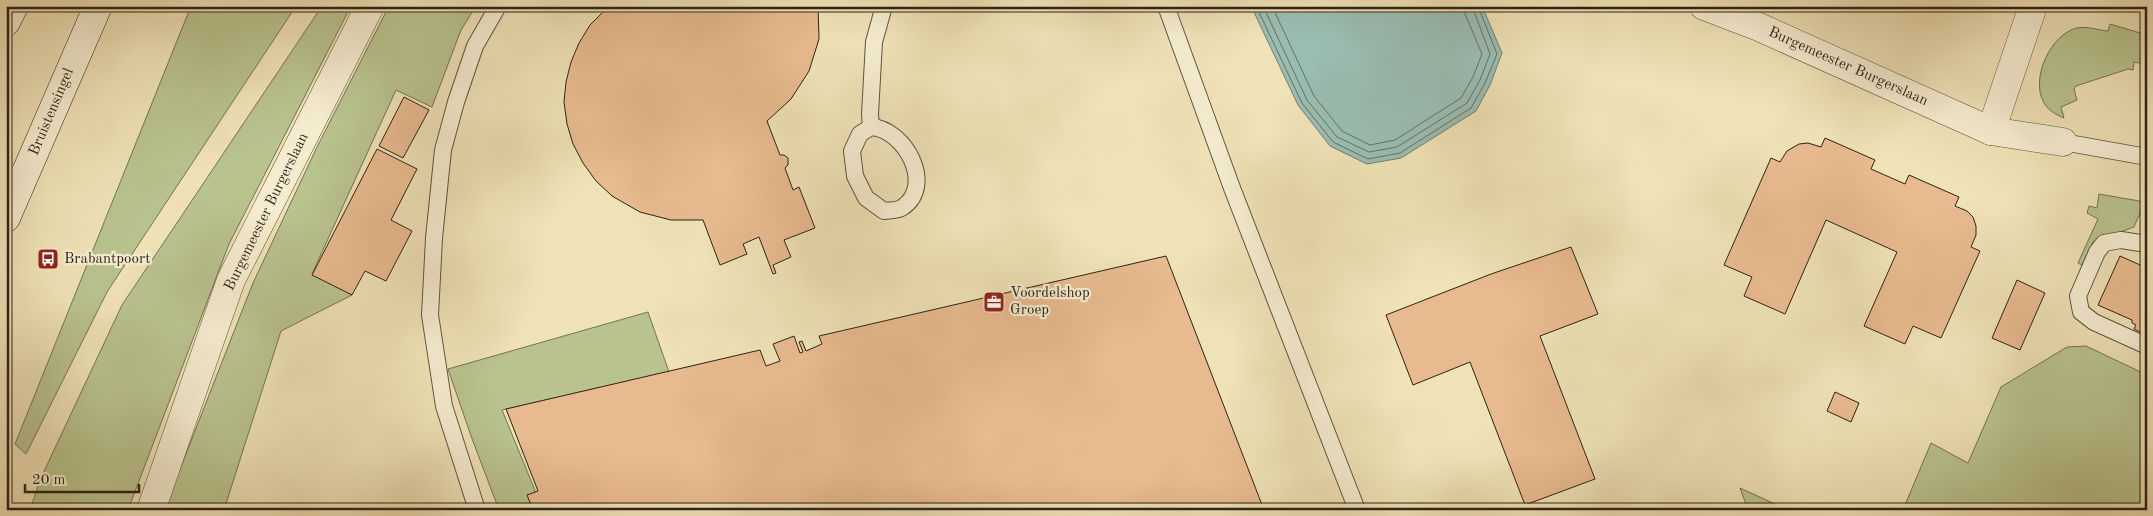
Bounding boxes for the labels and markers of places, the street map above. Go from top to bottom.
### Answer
bus stop icon: Brabantpoort [36,247,60,271]
place label: Brabantpoort [64,252,150,267]
place label: Voordelshop Groep [1010,286,1090,318]
office icon: Voordelshop Groep [982,290,1006,314]

